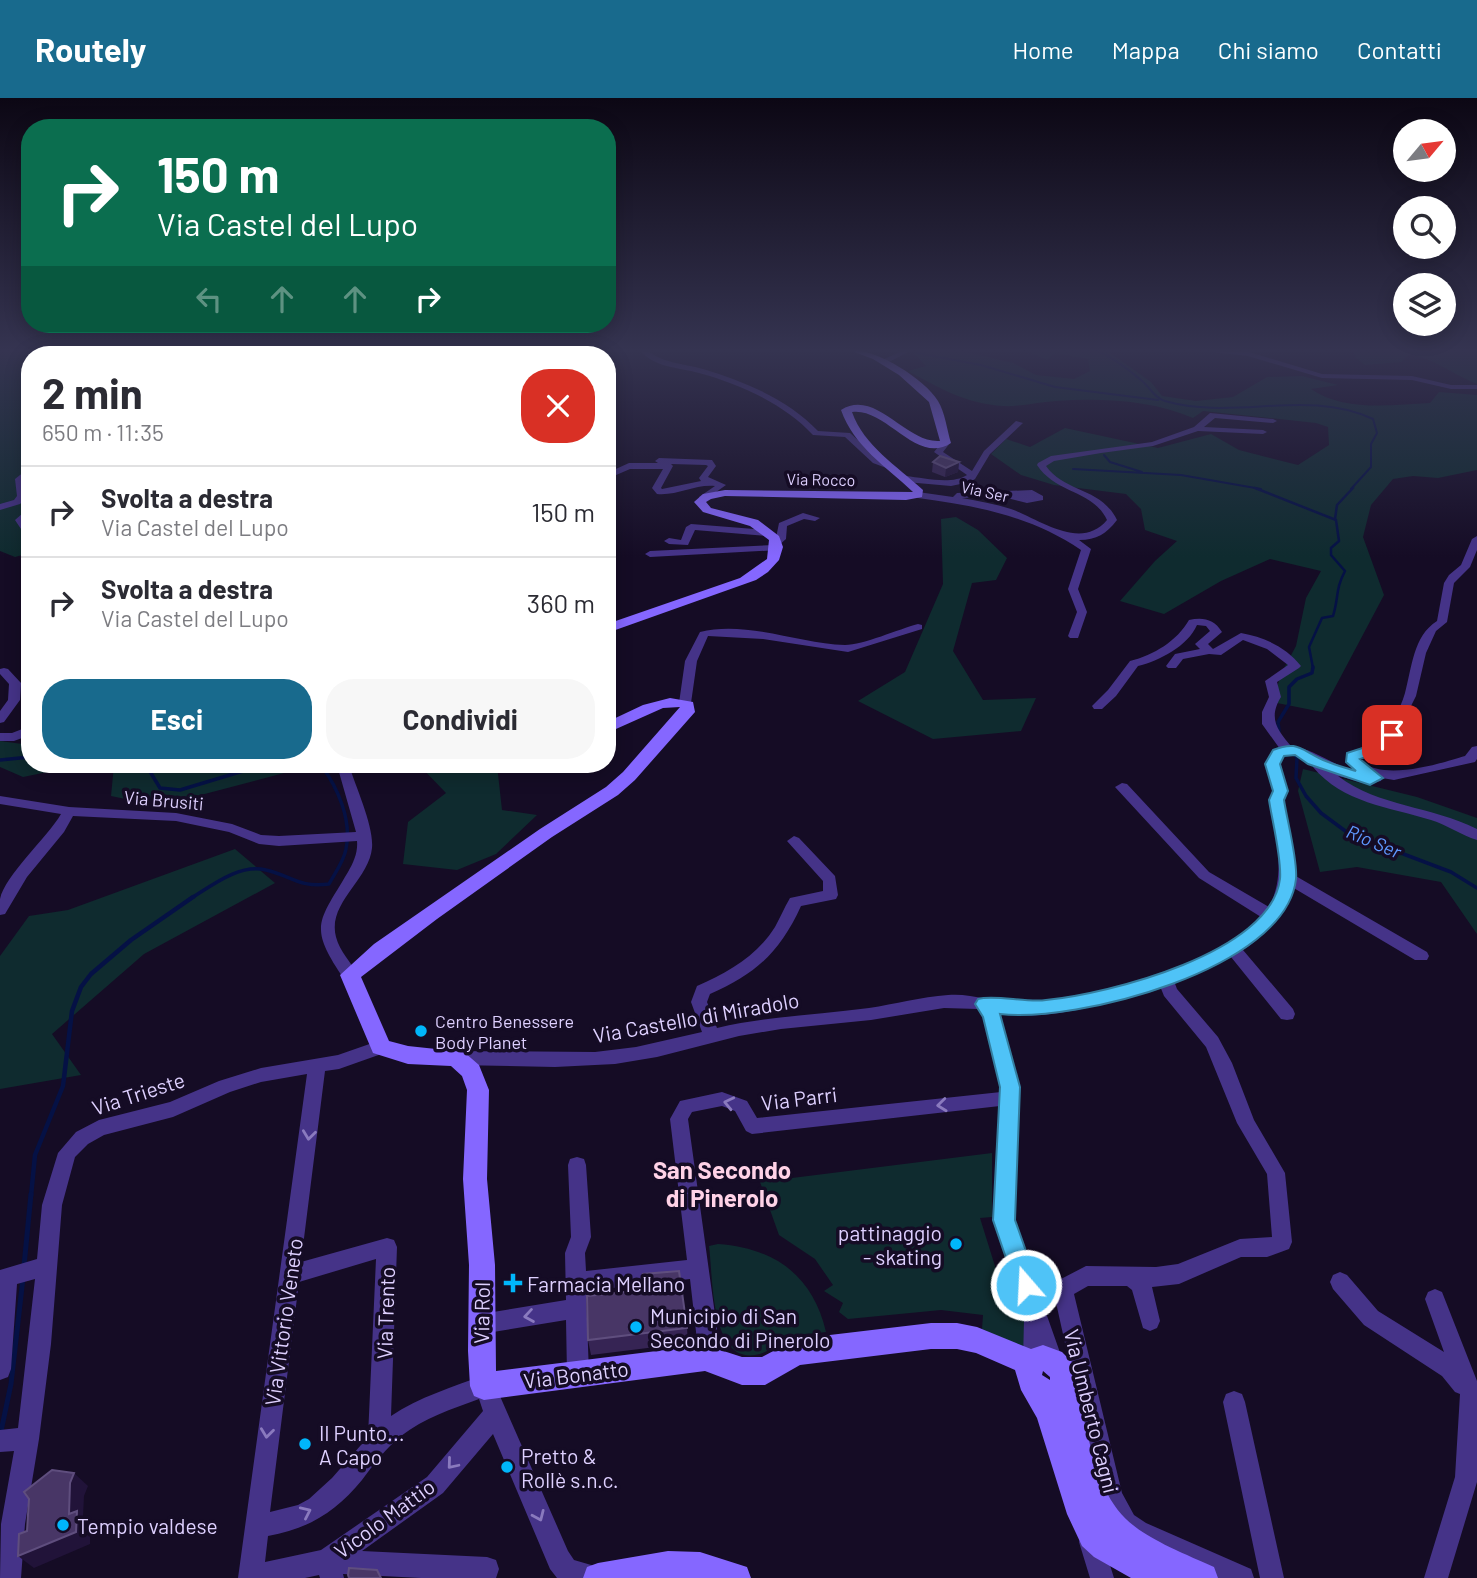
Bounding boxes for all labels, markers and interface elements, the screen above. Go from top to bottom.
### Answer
text: Routely [35,29,146,69]
text: Home [1012,35,1074,64]
text: Mappa [1112,35,1180,64]
text: Chi siamo [1218,35,1319,64]
text: Contatti [1357,35,1442,64]
north arrow [1393,119,1456,182]
map controls [1393,119,1456,336]
text: 150 m [157,144,279,203]
icon: right [42,147,133,238]
button: search [1393,196,1456,259]
text: Via Castel del Lupo [157,204,418,242]
button: layers [1393,273,1456,336]
icon: left [190,280,228,318]
icon: ahead [263,280,301,318]
icon: ahead [336,280,374,318]
icon: right [409,280,447,318]
text: 2 min [42,367,143,417]
button: close [521,369,595,443]
text: 650 m · 11:35 [42,418,164,446]
street label: Via Rocco [787,469,855,489]
street label: Via Ser [959,477,1011,505]
text: Svolta a destra [101,482,273,513]
icon: right [42,493,80,531]
text: 150 m [531,496,595,527]
text: Via Castel del Lupo [101,513,289,541]
text: Svolta a destra [101,573,273,604]
icon: right [42,584,80,622]
text: 360 m [527,587,595,618]
text: Via Castel del Lupo [101,604,289,632]
button: Esci [42,679,312,759]
button: Condividi [326,679,595,759]
pin [1362,705,1422,765]
icon: arrive [1373,716,1411,754]
street label: Via Brusiti [123,786,205,814]
water label: Rio Ser [1343,819,1406,863]
street label: Via Castello di Miradolo [591,987,801,1047]
place label: Centro Benessere Body Planet [435,1010,574,1053]
marker: Centro Benessere Body Planet [413,1023,429,1039]
street label: Via Trieste [88,1066,188,1120]
street label: Via Parri [760,1081,838,1115]
one-way arrow [723,1097,735,1111]
one-way arrow [936,1097,947,1112]
one-way arrow [301,1129,316,1141]
district label: San Secondo di Pinerolo [653,1155,791,1212]
place label: pattinaggio - skating [838,1220,942,1269]
marker: pattinaggio - skating [948,1236,964,1252]
street label: Via Vittorio Veneto [259,1237,307,1407]
position arrow [989,1248,1063,1322]
street label: Via Trento [371,1266,399,1360]
place label: Farmacia Mellano [527,1271,685,1296]
marker: Farmacia Mellano [505,1275,521,1291]
street label: Via Rol [468,1282,494,1344]
place label: Municipio di San Secondo di Pinerolo [650,1303,830,1352]
one-way arrow [523,1308,535,1323]
marker: Municipio di San Secondo di Pinerolo [628,1319,644,1335]
street label: Via Umberto Cagni [1060,1326,1124,1496]
street label: Via Bonatto [522,1355,630,1393]
place label: Il Punto... A Capo [319,1420,405,1469]
one-way arrow [260,1427,275,1439]
marker: Il Punto... A Capo [297,1436,313,1452]
place label: Pretto & Rollè s.n.c. [521,1443,619,1492]
one-way arrow [448,1456,460,1469]
marker: Pretto & Rollè s.n.c. [499,1459,515,1475]
street label: Vicolo Mattio [329,1473,439,1563]
one-way arrow [299,1506,311,1520]
one-way arrow [531,1509,545,1522]
place label: Tempio valdese [77,1513,218,1538]
marker: Tempio valdese [55,1517,71,1533]

